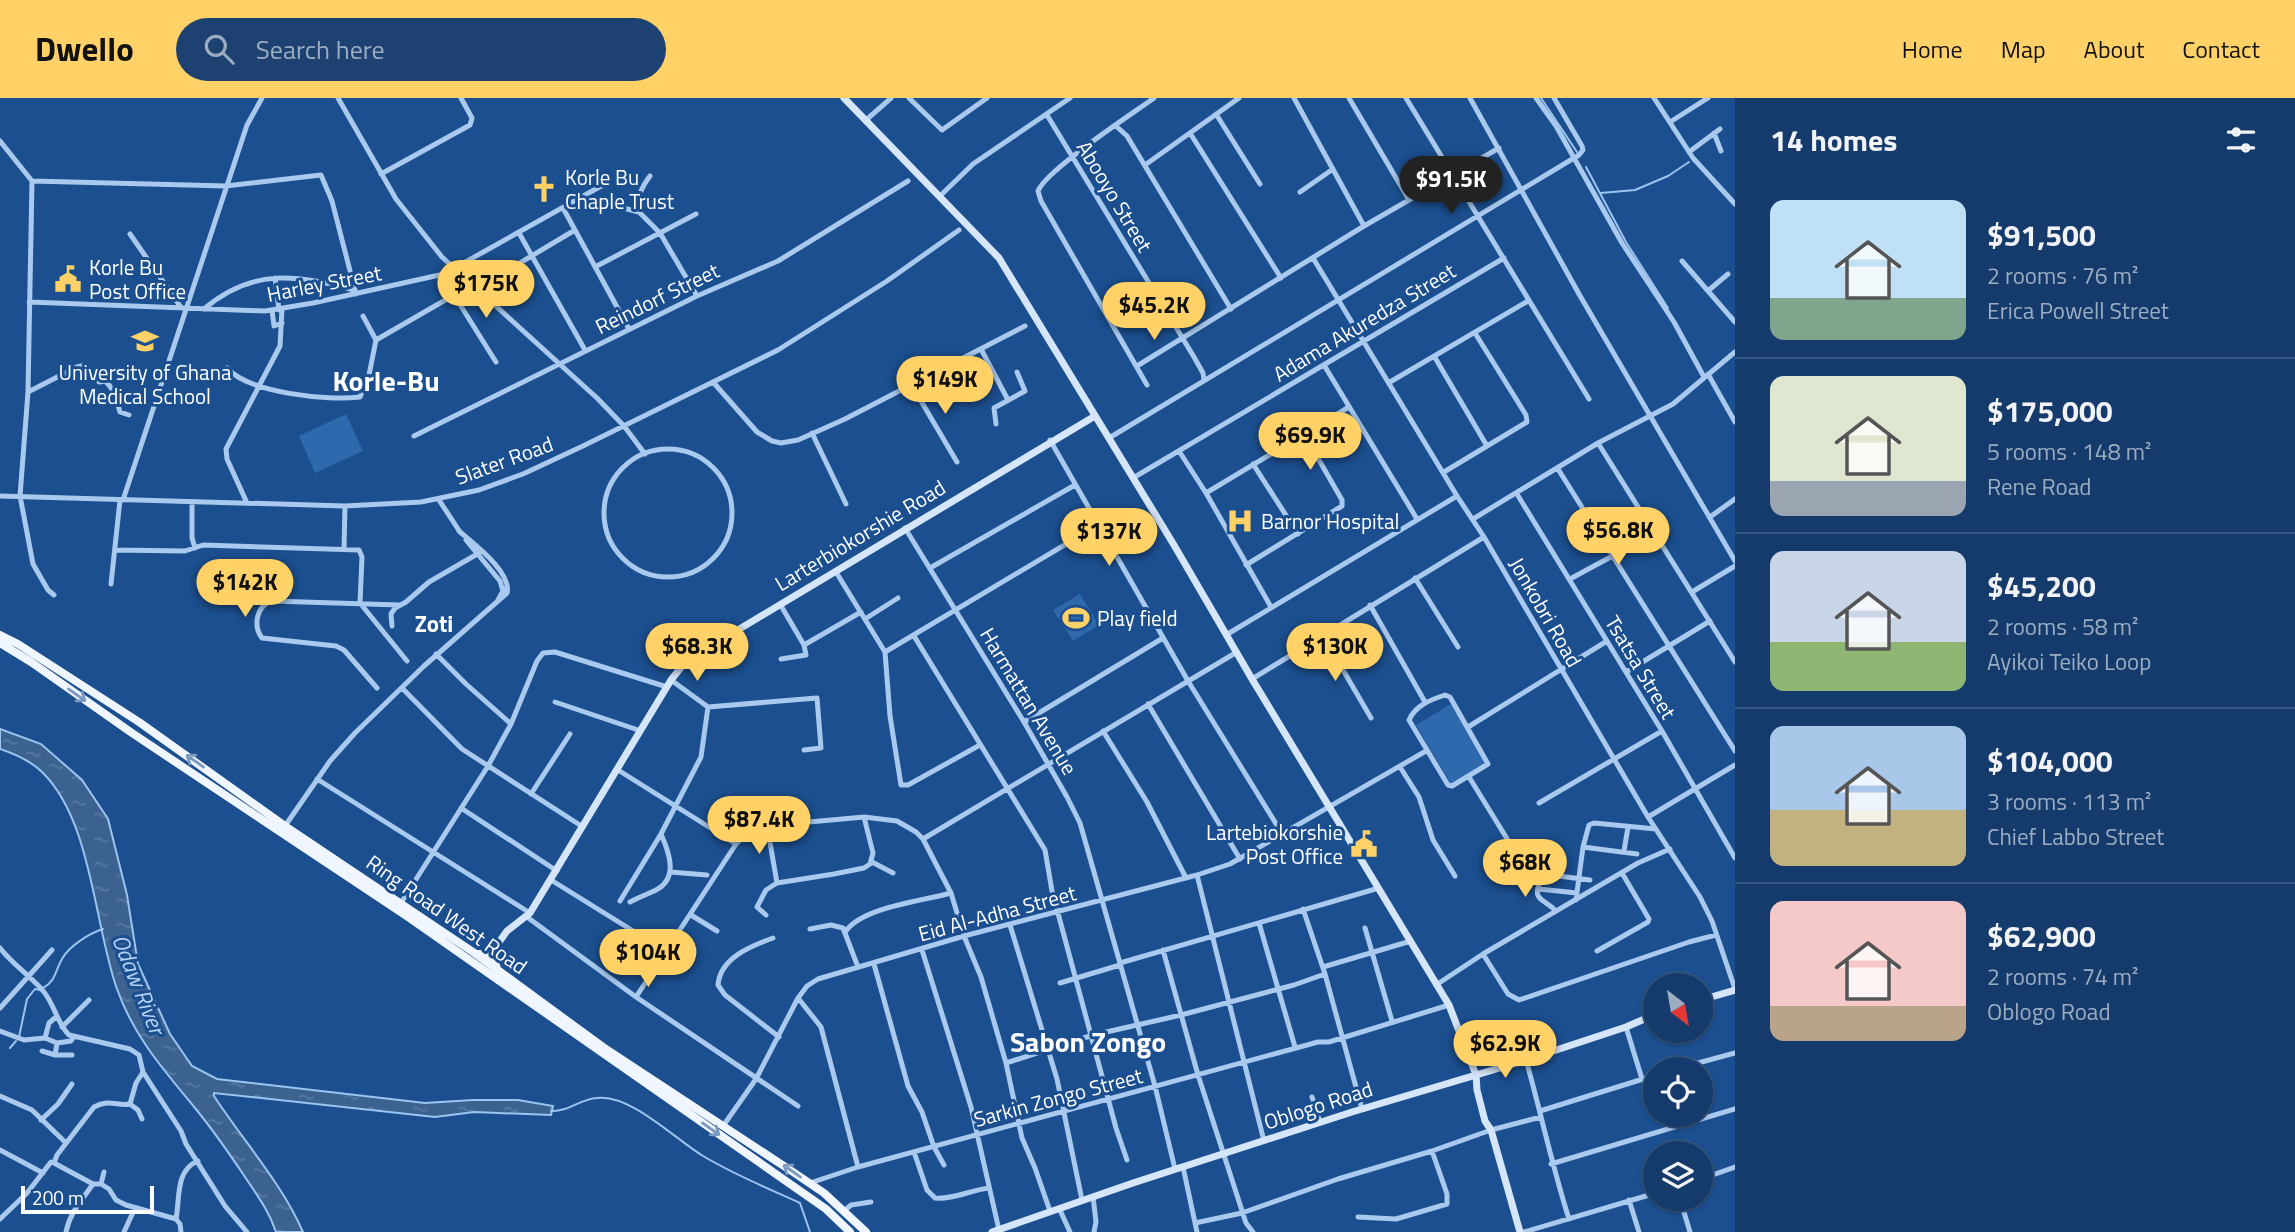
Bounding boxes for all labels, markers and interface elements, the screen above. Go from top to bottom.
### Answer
search box [176,18,666,81]
text: Dwello [35,24,134,74]
icon: search [200,30,238,68]
text: Search here [256,30,385,69]
text: Home [1902,31,1963,67]
text: Map [2001,31,2046,67]
text: About [2084,31,2144,67]
text: Contact [2182,31,2260,67]
text: 14 homes [1770,117,1897,163]
icon: filters [2222,121,2260,159]
street label: Abooyo Street [1069,134,1161,258]
pin: $91.5K [1394,156,1508,216]
place label: Korle Bu Chaple Trust [565,161,675,217]
text: $91.5K [1415,161,1487,196]
church icon: Korle Bu Chaple Trust [529,174,559,204]
text: $91,500 [1987,212,2096,258]
icon: home [1826,228,1910,312]
place label: Korle Bu Post Office [89,251,186,307]
street label: Reindorf Street [590,254,725,342]
street label: Adama Akuredza Street [1267,254,1462,389]
street label: Harley Street [264,256,385,310]
text: 2 rooms · 76 m² [1987,258,2138,293]
pin: $175K [437,260,535,320]
public building icon: Korle Bu Post Office [53,264,83,294]
text: $175K [453,265,519,300]
pin: $45.2K [1097,282,1211,342]
text: $45.2K [1118,287,1190,322]
text: Erica Powell Street [1987,293,2169,328]
school or university icon: University of Ghana Medical School [130,326,160,356]
place label: University of Ghana Medical School [59,356,232,412]
pin: $149K [896,356,994,416]
district label: Korle-Bu [332,359,440,402]
text: $149K [912,361,978,396]
text: $175,000 [1987,388,2113,434]
icon: home [1826,404,1910,488]
pin: $69.9K [1253,412,1367,472]
text: $69.9K [1274,417,1346,452]
street label: Slater Road [451,428,557,492]
text: 5 rooms · 148 m² [1987,434,2151,469]
text: Rene Road [1987,469,2091,504]
street label: Larterbiokorshie Road [768,471,952,599]
place label: Barnor Hospital [1261,505,1399,537]
hospital icon: Barnor Hospital [1225,506,1255,536]
pin: $137K [1060,508,1158,568]
pin: $56.8K [1561,508,1675,567]
text: $56.8K [1582,512,1654,547]
text: $137K [1076,513,1142,548]
street label: Jonkobri Road [1502,551,1590,673]
pin: $142K [196,560,294,619]
text: $45,200 [1987,563,2096,609]
text: $142K [212,564,278,599]
icon: home [1826,579,1910,663]
place label: Play field [1097,602,1178,634]
sports icon: Play field [1061,603,1091,633]
district label: Zoti [415,606,453,641]
street label: Tsatsa Street [1597,609,1685,725]
text: 2 rooms · 58 m² [1987,609,2138,644]
street label: Harmattan Avenue [972,621,1086,781]
pin: $68.3K [640,624,754,683]
pin: $130K [1286,624,1384,683]
text: $68.3K [661,628,733,663]
text: $130K [1302,628,1368,663]
text: Ayikoi Teiko Loop [1987,644,2151,679]
one-way arrow [67,687,86,702]
text: $104,000 [1987,738,2113,784]
one-way arrow [186,754,205,769]
icon: home [1826,754,1910,838]
text: 3 rooms · 113 m² [1987,784,2151,819]
pin: $87.4K [702,796,816,856]
text: $87.4K [723,801,795,836]
place label: Lartebiokorshie Post Office [1206,816,1343,872]
text: Chief Labbo Street [1987,819,2164,854]
public building icon: Lartebiokorshie Post Office [1349,829,1379,859]
pin: $68K [1484,840,1566,899]
text: $68K [1499,844,1551,879]
street label: Ring Road West Road [360,846,534,982]
street label: Eid Al-Adha Street [914,876,1080,949]
text: $62,900 [1987,913,2096,959]
water label: Odaw River [103,929,176,1042]
icon: home [1826,929,1910,1013]
pin: $104K [599,930,697,989]
text: $104K [615,934,681,969]
text: 2 rooms · 74 m² [1987,959,2138,994]
north arrow [1643,973,1713,1043]
map controls [1643,973,1713,1211]
text: Oblogo Road [1987,994,2111,1029]
district label: Sabon Zongo [1010,1020,1166,1063]
pin: $62.9K [1448,1020,1562,1080]
text: $62.9K [1469,1025,1541,1060]
button: locate [1643,1057,1713,1127]
street label: Sarkin Zongo Street [970,1059,1147,1135]
street label: Oblogo Road [1259,1072,1377,1138]
one-way arrow [701,1122,720,1136]
button: layers [1643,1141,1713,1211]
one-way arrow [783,1164,802,1178]
scale bar [21,1183,154,1215]
text: 200 m [32,1183,84,1212]

